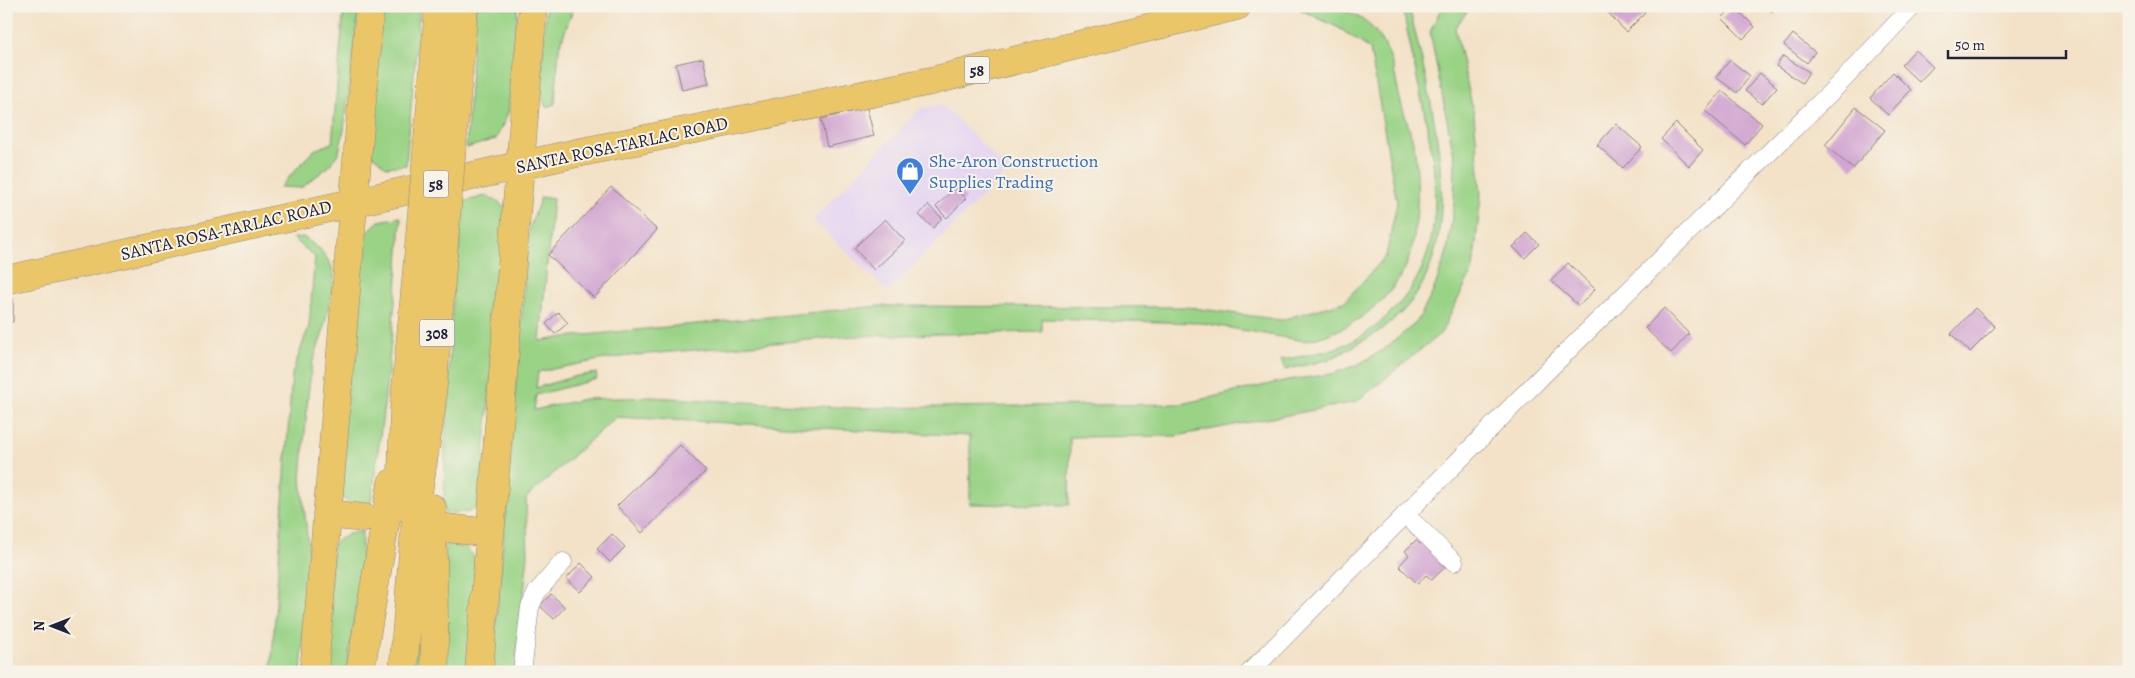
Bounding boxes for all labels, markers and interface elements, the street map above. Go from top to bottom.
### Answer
scale bar [1948,28,2065,60]
text: 50 m [1955,35,1985,55]
road number: 58 [964,56,990,84]
street label: SANTA ROSA-TARLAC ROAD [514,111,730,179]
place label: She-Aron Construction Supplies Trading [929,149,1098,194]
shop icon: She-Aron Construction Supplies Trading [895,156,925,195]
road number: 58 [424,170,448,198]
street label: SANTA ROSA-TARLAC ROAD [118,194,334,266]
road number: 308 [420,319,454,346]
north arrow [28,600,78,650]
text: N [30,621,49,631]

